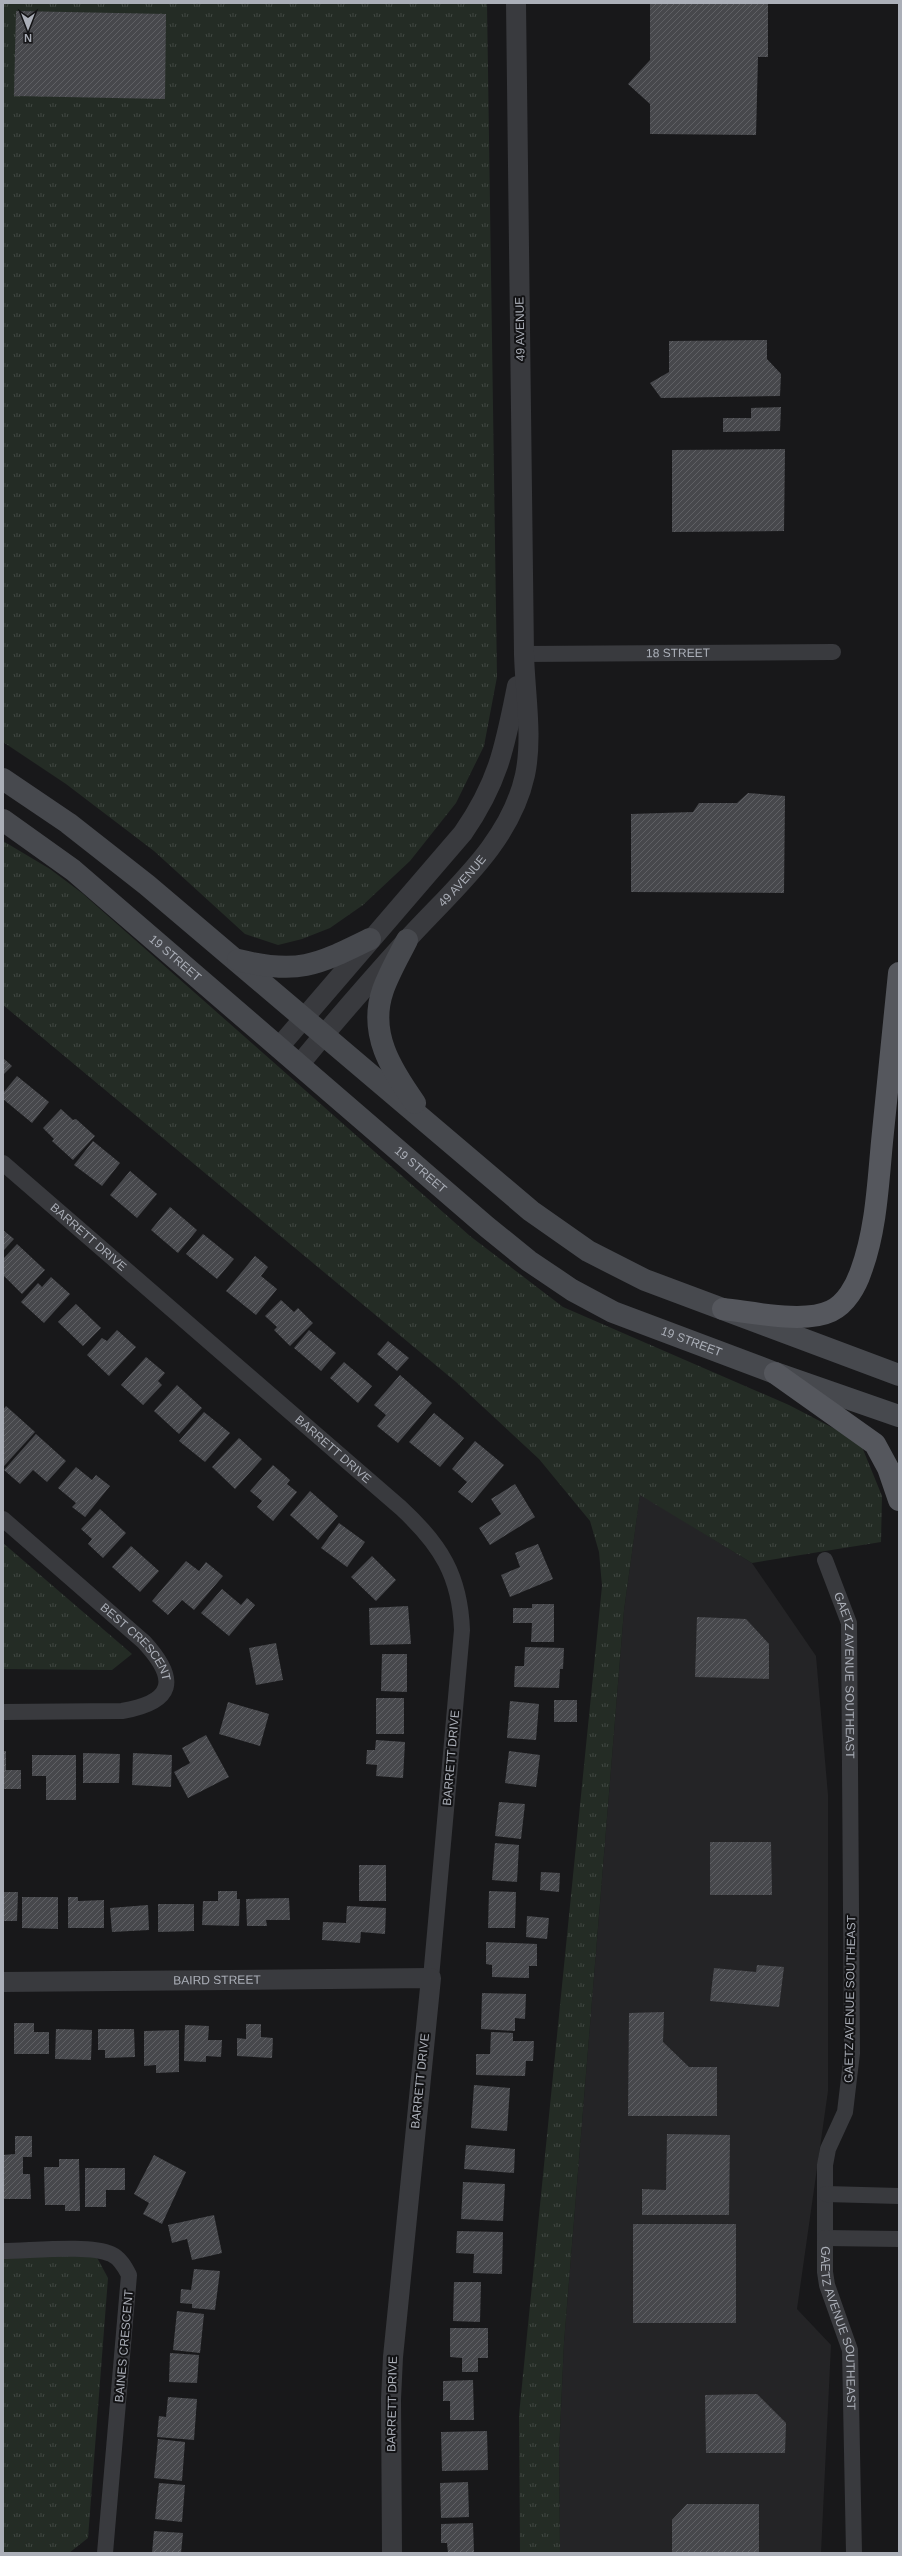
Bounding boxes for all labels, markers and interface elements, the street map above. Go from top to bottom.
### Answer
north arrow [8,8,48,48]
text: N [24,32,32,44]
street label: 49 AVENUE [512,297,528,361]
street label: 18 STREET [646,646,711,660]
street label: 49 AVENUE [435,852,489,910]
street label: 19 STREET [146,932,205,985]
street label: 19 STREET [392,1143,450,1196]
street label: BARRETT DRIVE [48,1200,129,1274]
street label: 19 STREET [659,1324,725,1360]
street label: BARRETT DRIVE [292,1413,374,1486]
street label: GAETZ AVENUE SOUTHEAST [831,1590,857,1759]
street label: BEST CRESCENT [98,1600,174,1682]
street label: BARRETT DRIVE [440,1710,462,1806]
street label: GAETZ AVENUE SOUTHEAST [842,1914,858,2083]
street label: BAIRD STREET [173,1973,261,1987]
street label: BARRETT DRIVE [408,2033,432,2129]
street label: GAETZ AVENUE SOUTHEAST [818,2246,858,2411]
street label: BAINES CRESCENT [112,2288,136,2403]
street label: BARRETT DRIVE [384,2356,400,2452]

